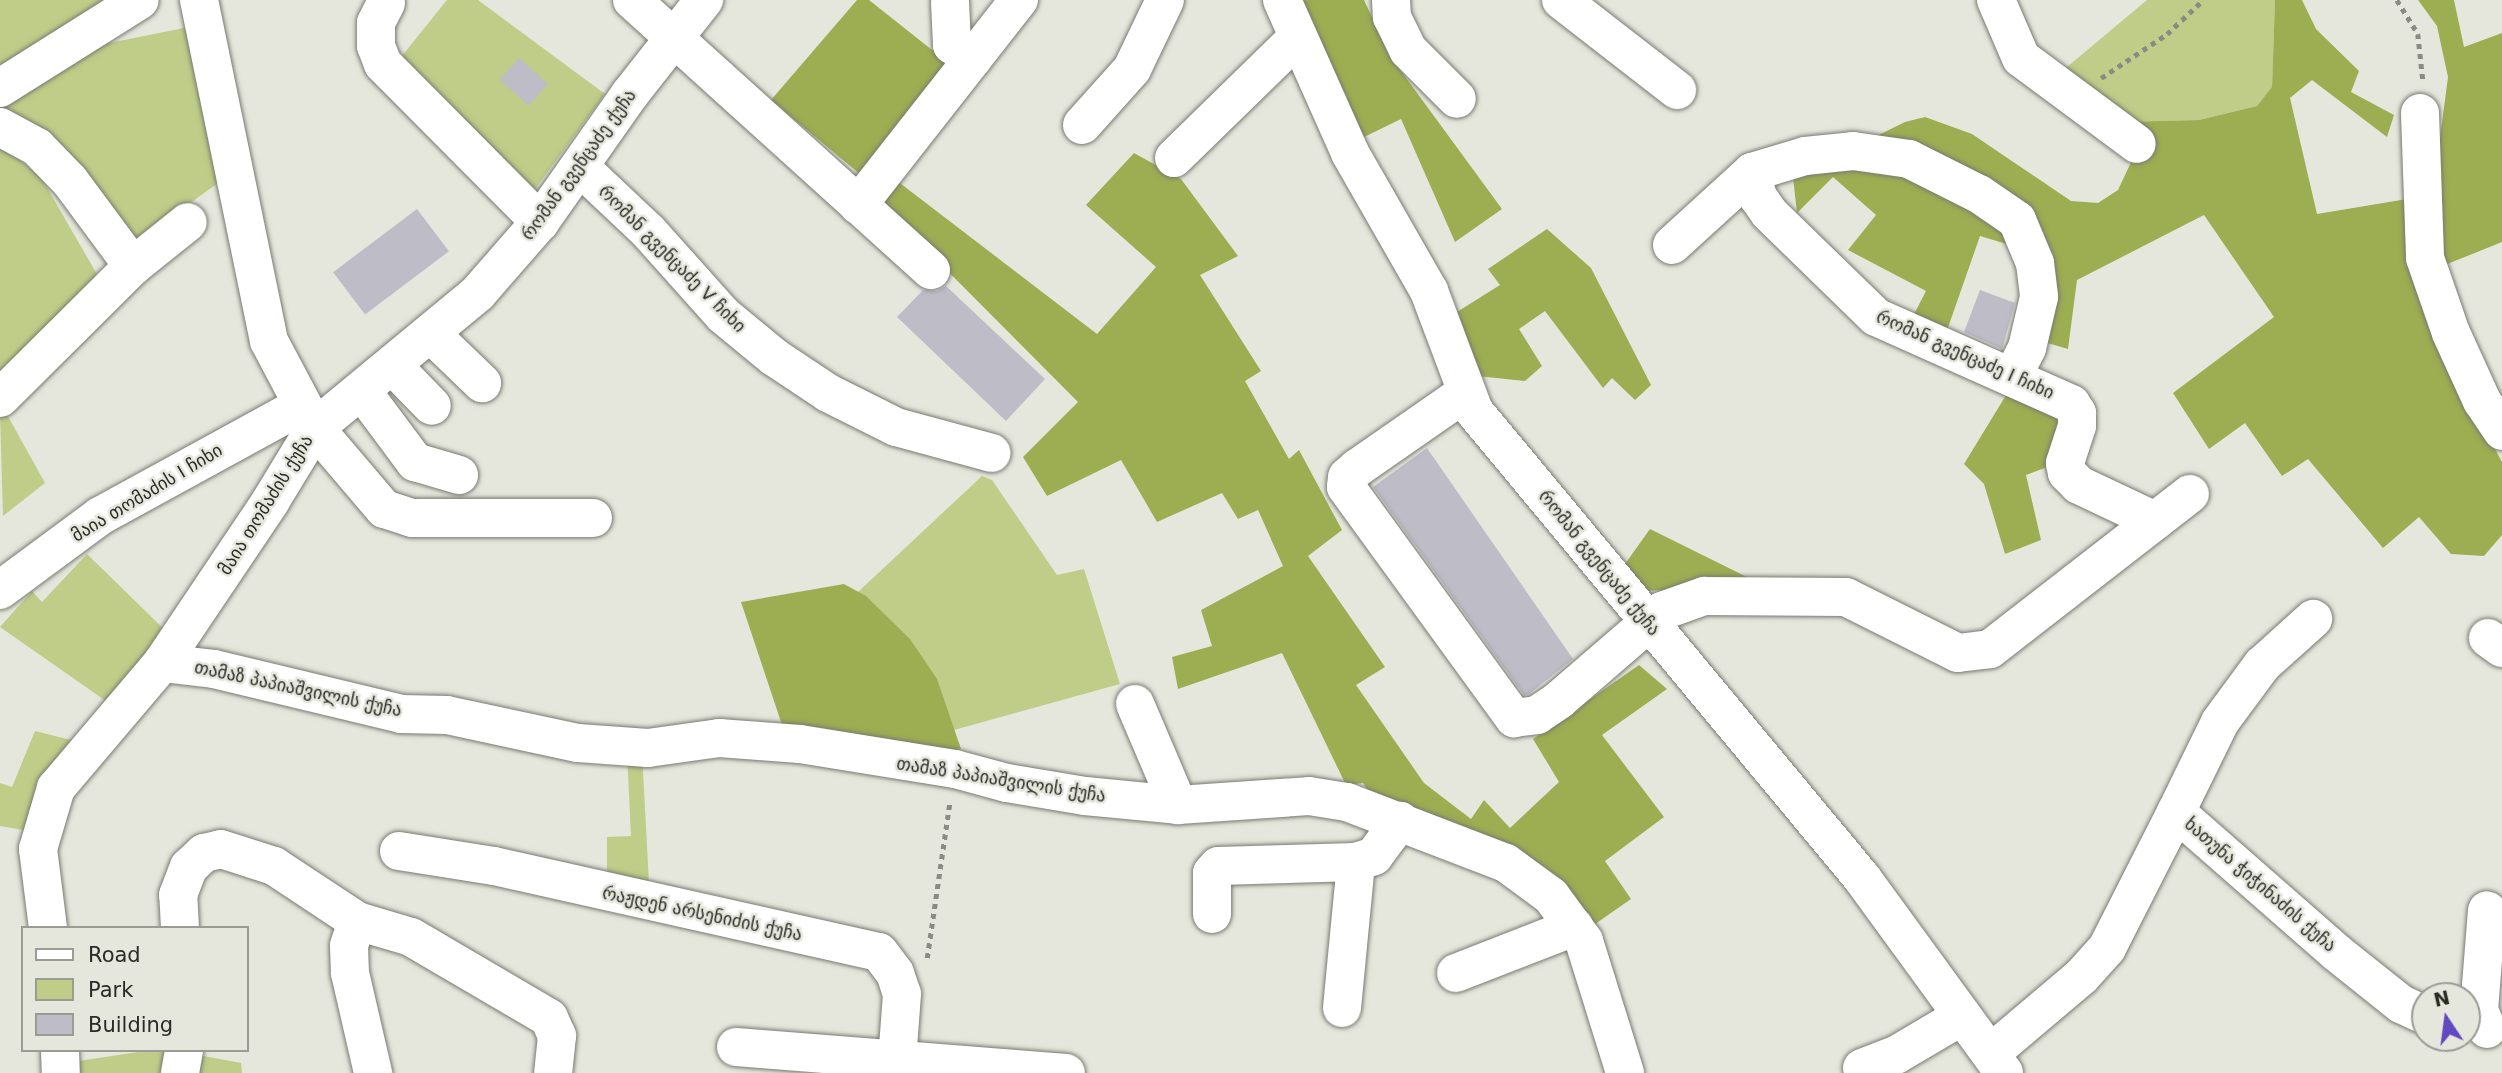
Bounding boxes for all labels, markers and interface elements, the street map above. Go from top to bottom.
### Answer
street label: რომან გვენცაძე ქუჩა [517,85,641,245]
street label: რომან გვენცაძე V ჩიხი [594,181,750,337]
street label: რომან გვენცაძე I ჩიხი [1873,306,2057,404]
street label: მაია თომაძის ქუჩა [214,431,318,579]
street label: მაია თომაძის I ჩიხი [68,439,226,547]
street label: რომან გვენცაძე ქუჩა [1534,486,1664,640]
street label: თამაზ პაპიაშვილის ქუჩა [192,656,404,722]
street label: თამაზ პაპიაშვილის ქუჩა [895,753,1107,807]
street label: ხათუნა ჭიჭინაძის ქუჩა [2180,813,2340,957]
street label: რაჟდენ არსენიძის ქუჩა [600,882,804,946]
legend [21,926,248,1052]
text: Road [88,943,141,967]
text: Park [88,978,133,1002]
north arrow [2411,982,2481,1052]
text: N [2432,986,2452,1011]
text: Building [88,1013,173,1037]

